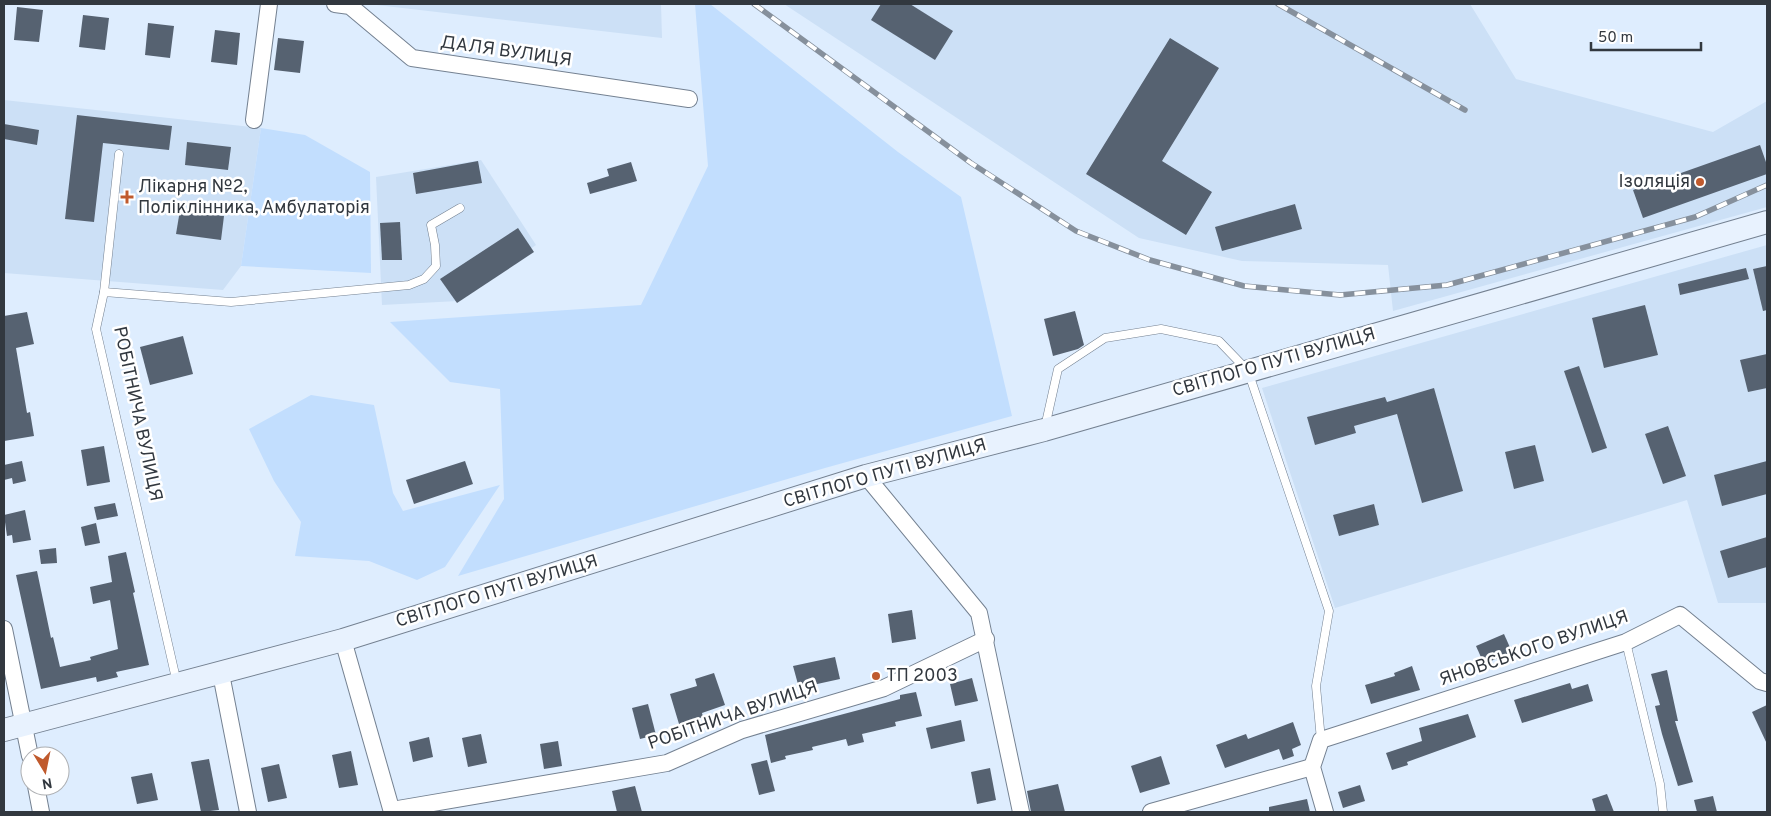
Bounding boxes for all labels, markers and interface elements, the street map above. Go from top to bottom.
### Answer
scale bar [1591,20,1701,52]
text: 50 m [1598,29,1633,48]
street label: ДАЛЯ ВУЛИЦЯ [439,31,573,73]
place label: Ізоляція [1618,171,1690,194]
place label: Лікарня №2, Поліклінника, Амбулаторія [138,176,370,220]
marker: Ізоляція [1694,176,1706,188]
marker: Лікарня №2, Поліклінника, Амбулаторія [120,190,134,204]
street label: СВІТЛОГО ПУТІ ВУЛИЦЯ [1170,323,1378,403]
street label: РОБІТНИЧА ВУЛИЦЯ [107,324,167,504]
street label: СВІТЛОГО ПУТІ ВУЛИЦЯ [781,434,989,514]
street label: СВІТЛОГО ПУТІ ВУЛИЦЯ [393,550,601,634]
street label: ЯНОВСЬКОГО ВУЛИЦЯ [1436,606,1632,692]
place label: ТП 2003 [886,665,958,688]
marker: ТП 2003 [870,670,882,682]
street label: РОБІТНИЧА ВУЛИЦЯ [645,676,821,756]
north arrow [20,746,70,796]
text: N [41,773,53,792]

